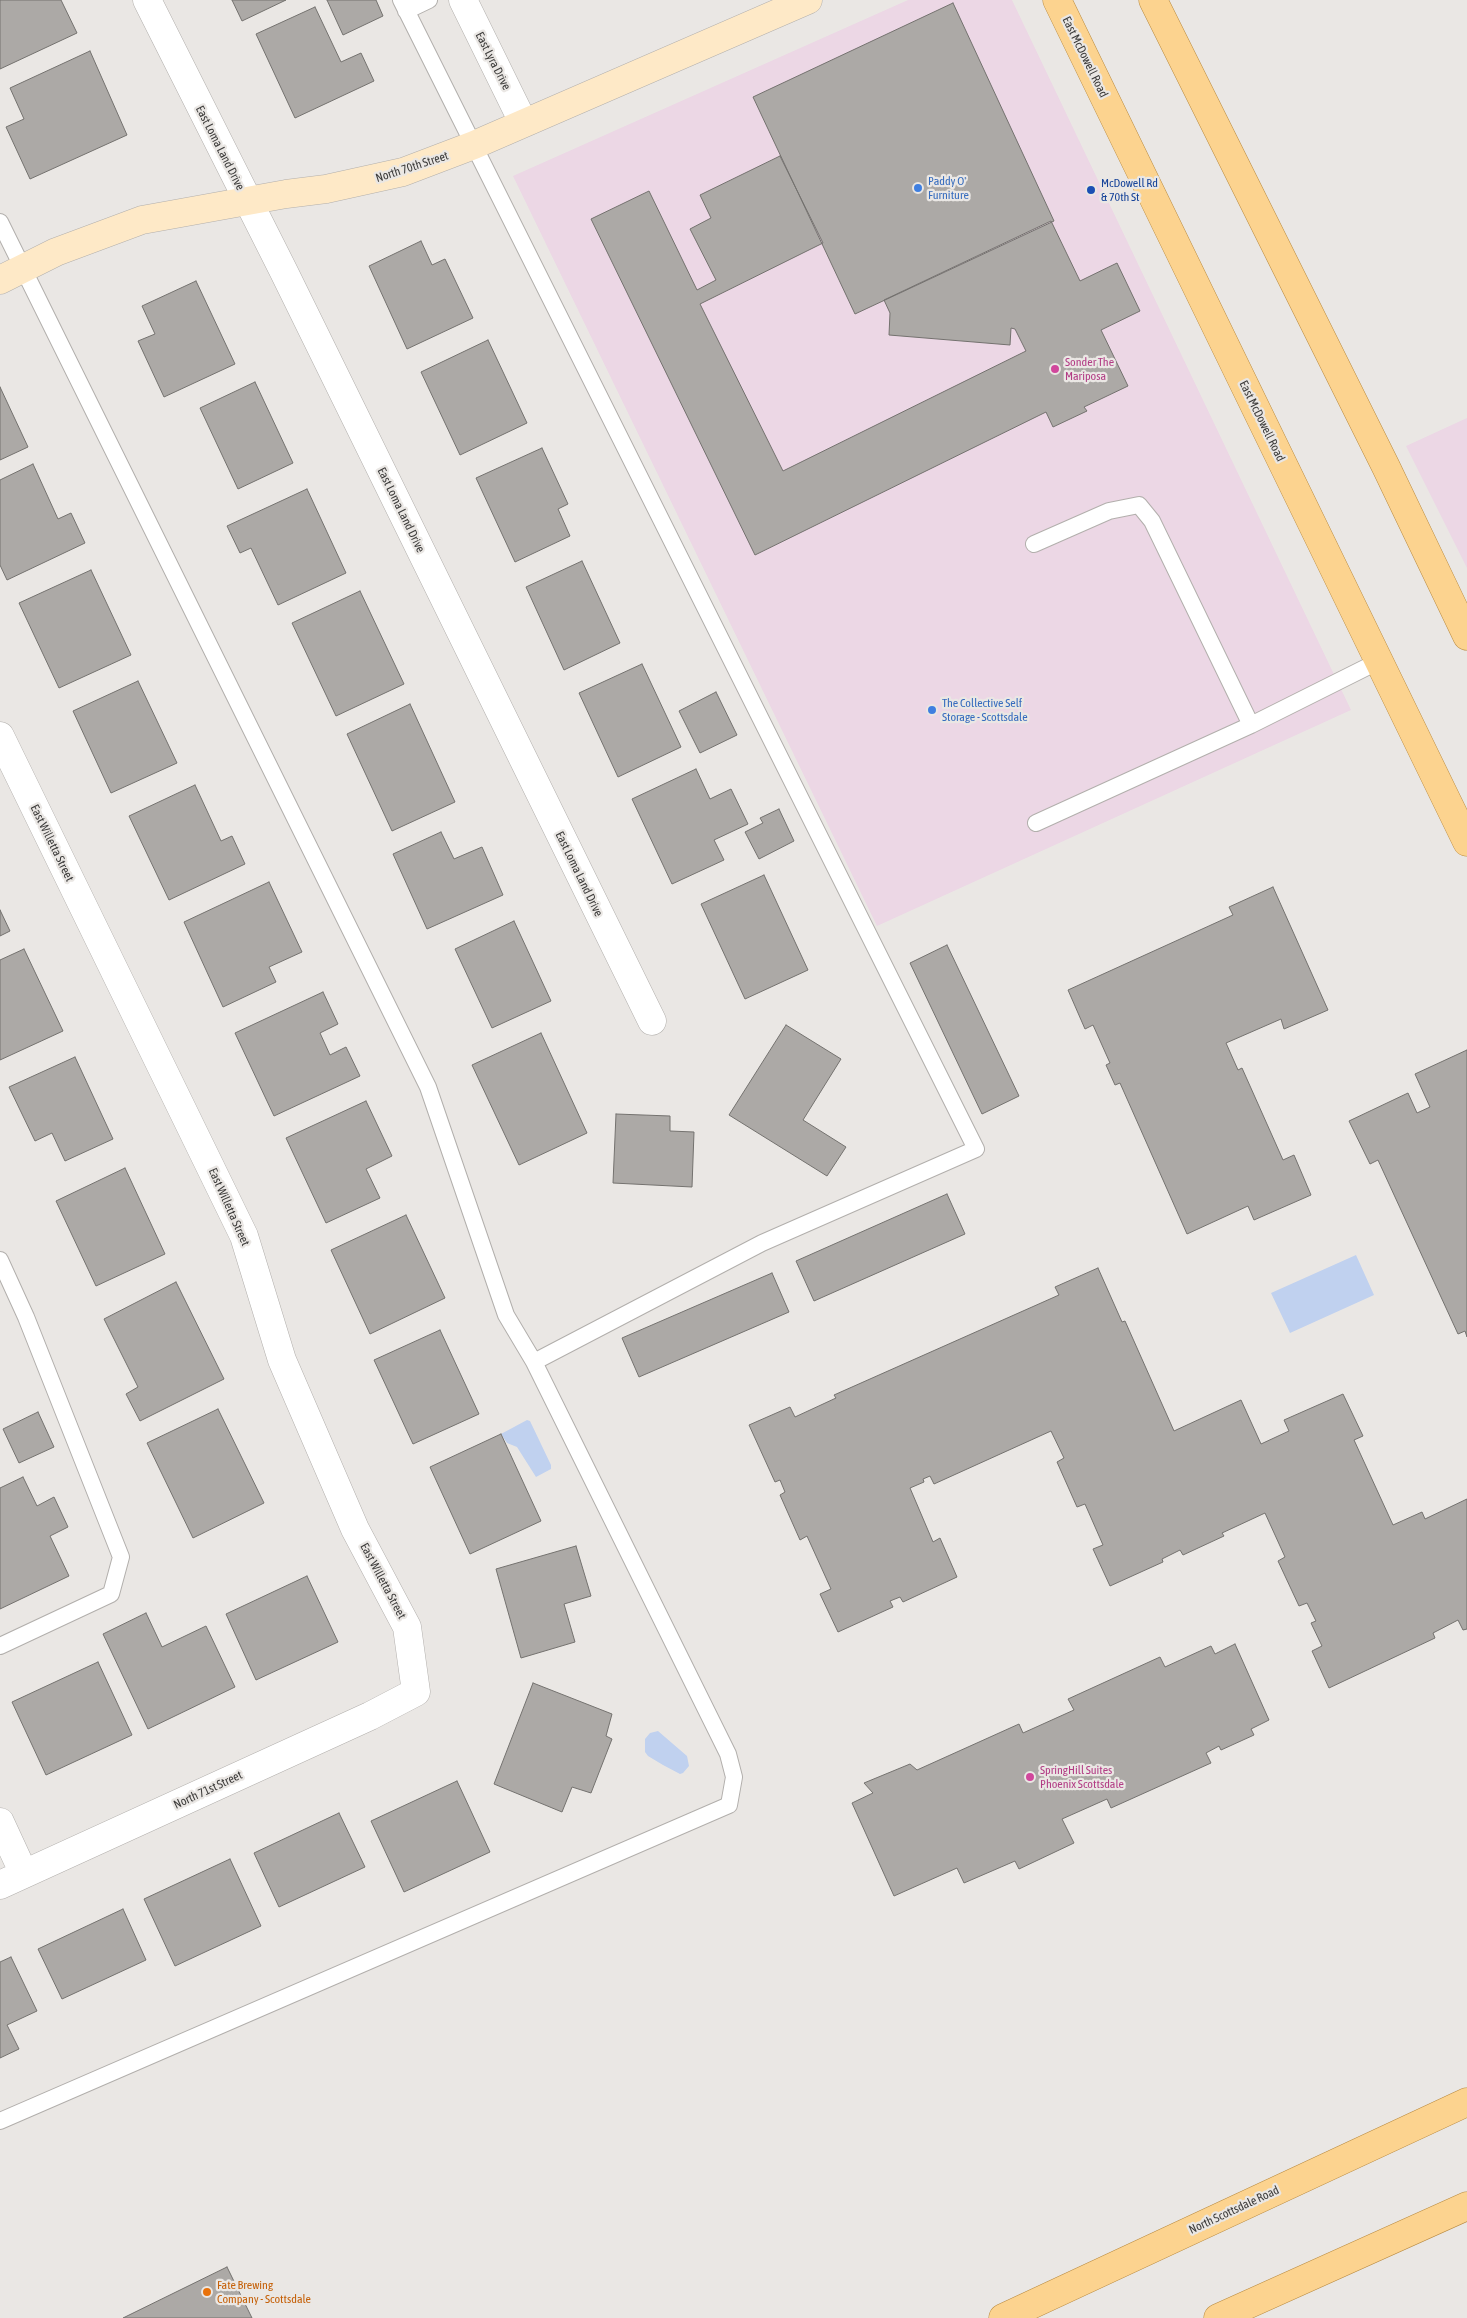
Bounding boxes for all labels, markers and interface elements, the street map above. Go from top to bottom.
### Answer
street label: East McDowell Road [1059,14,1111,100]
street label: East Lyra Drive [472,30,514,92]
street label: East Loma Land Drive [193,103,247,193]
street label: North 70th Street [374,148,450,186]
place label: Paddy O' Furniture [928,174,969,202]
place label: McDowell Rd & 70th St [1101,176,1158,204]
marker: Paddy O' Furniture [912,182,924,194]
marker: McDowell Rd & 70th St [1085,184,1097,196]
place label: Sonder The Mariposa [1065,355,1114,383]
marker: Sonder The Mariposa [1049,363,1061,375]
street label: East McDowell Road [1236,378,1288,464]
street label: East Loma Land Drive [374,465,428,555]
place label: The Collective Self Storage - Scottsdale [942,696,1028,724]
marker: The Collective Self Storage - Scottsdale [926,704,938,716]
street label: East Willetta Street [27,802,77,884]
street label: East Loma Land Drive [552,829,606,919]
street label: East Willetta Street [205,1166,253,1248]
street label: East Willetta Street [357,1541,409,1621]
place label: SpringHill Suites Phoenix Scottsdale [1040,1763,1124,1791]
street label: North 71st Street [171,1768,245,1812]
marker: SpringHill Suites Phoenix Scottsdale [1024,1771,1036,1783]
street label: North Scottsdale Road [1187,2183,1281,2237]
place label: Fate Brewing Company - Scottsdale [217,2278,311,2306]
marker: Fate Brewing Company - Scottsdale [201,2286,213,2298]

